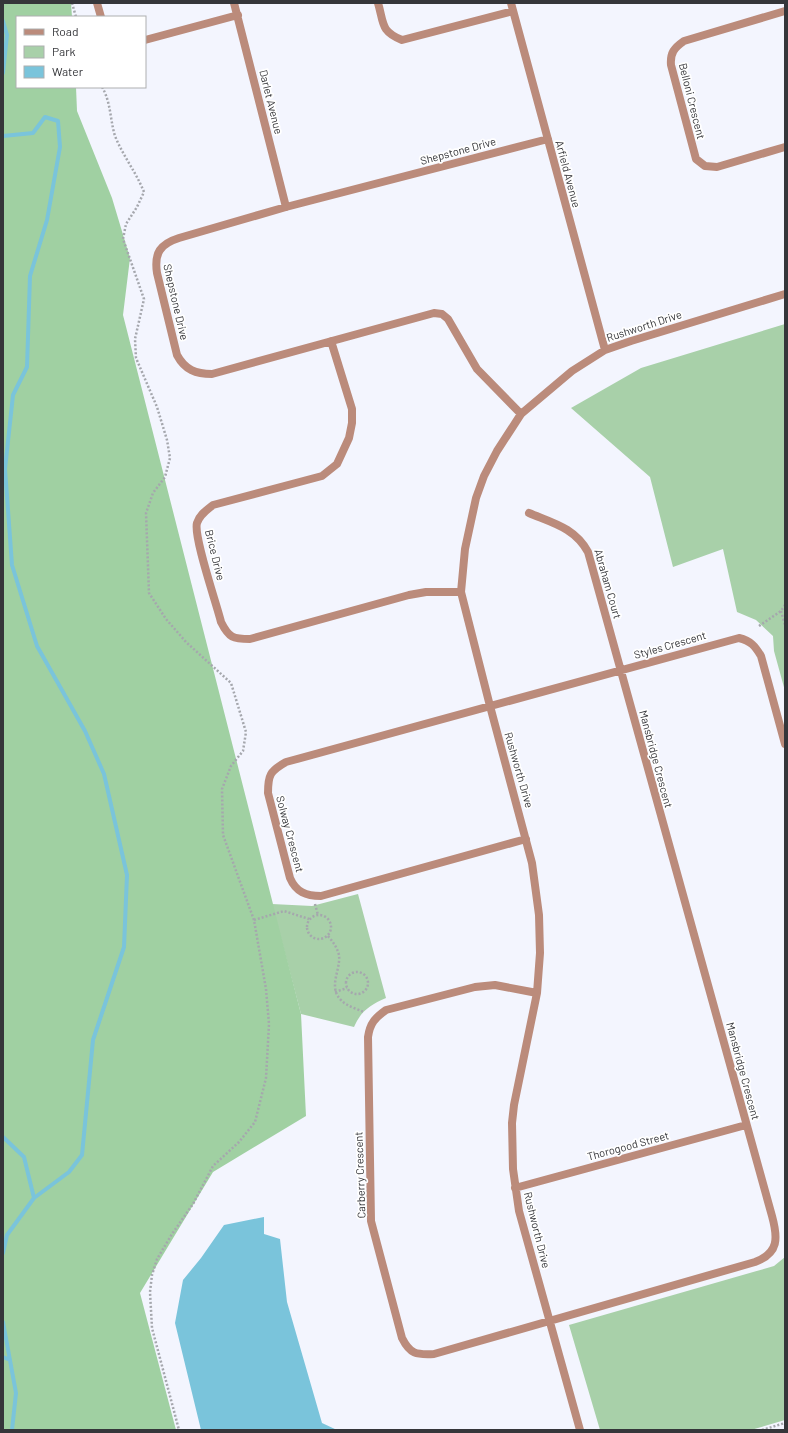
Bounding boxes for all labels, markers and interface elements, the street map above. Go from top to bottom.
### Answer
legend [16,16,146,88]
text: Road [52,24,79,38]
text: Park [52,44,76,58]
street label: Belloni Crescent [677,62,708,140]
text: Water [52,64,84,78]
street label: Darlet Avenue [257,68,286,136]
street label: Shepstone Drive [419,134,497,167]
street label: Arfield Avenue [553,139,584,209]
street label: Shepstone Drive [161,263,192,341]
street label: Rushworth Drive [605,307,683,344]
street label: Brice Drive [203,528,228,582]
street label: Abraham Court [592,548,625,620]
street label: Styles Crescent [632,628,707,661]
street label: Mansbridge Crescent [637,709,676,809]
street label: Rushworth Drive [502,730,537,809]
street label: Solway Crescent [274,794,307,874]
street label: Mansbridge Crescent [724,1021,763,1121]
street label: Thorogood Street [586,1128,670,1163]
street label: Carberry Crescent [351,1131,368,1219]
street label: Rushworth Drive [522,1190,553,1270]

